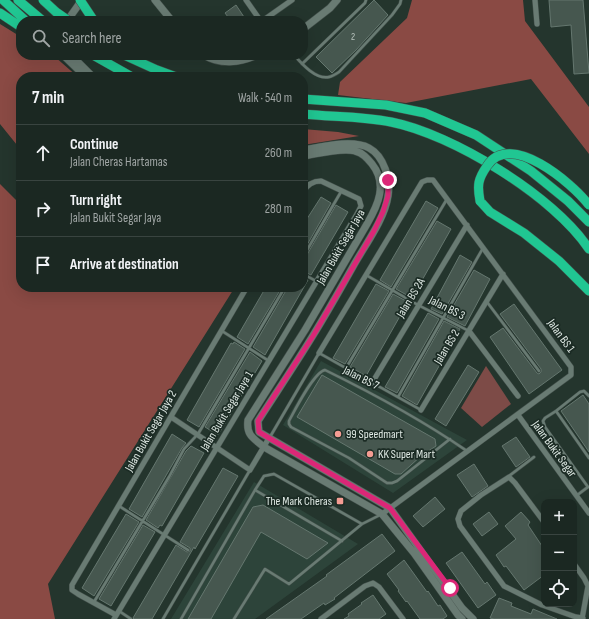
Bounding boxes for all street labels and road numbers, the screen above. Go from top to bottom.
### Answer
street label: Jalan Bukit Segar Jaya [313,206,369,288]
street label: Jalan BS 2A [393,275,429,321]
street label: Jalan BS 3 [426,292,468,323]
street label: Jalan BS 1 [543,316,579,356]
street label: Jalan BS 2 [430,327,463,368]
street label: Jalan BS 7 [340,362,382,393]
street label: Jalan Bukit Segar Jaya 1 [197,368,257,454]
street label: Jalan Bukit Segar Jaya 2 [121,388,180,475]
street label: Jalan Bukit Segar [528,417,580,481]

